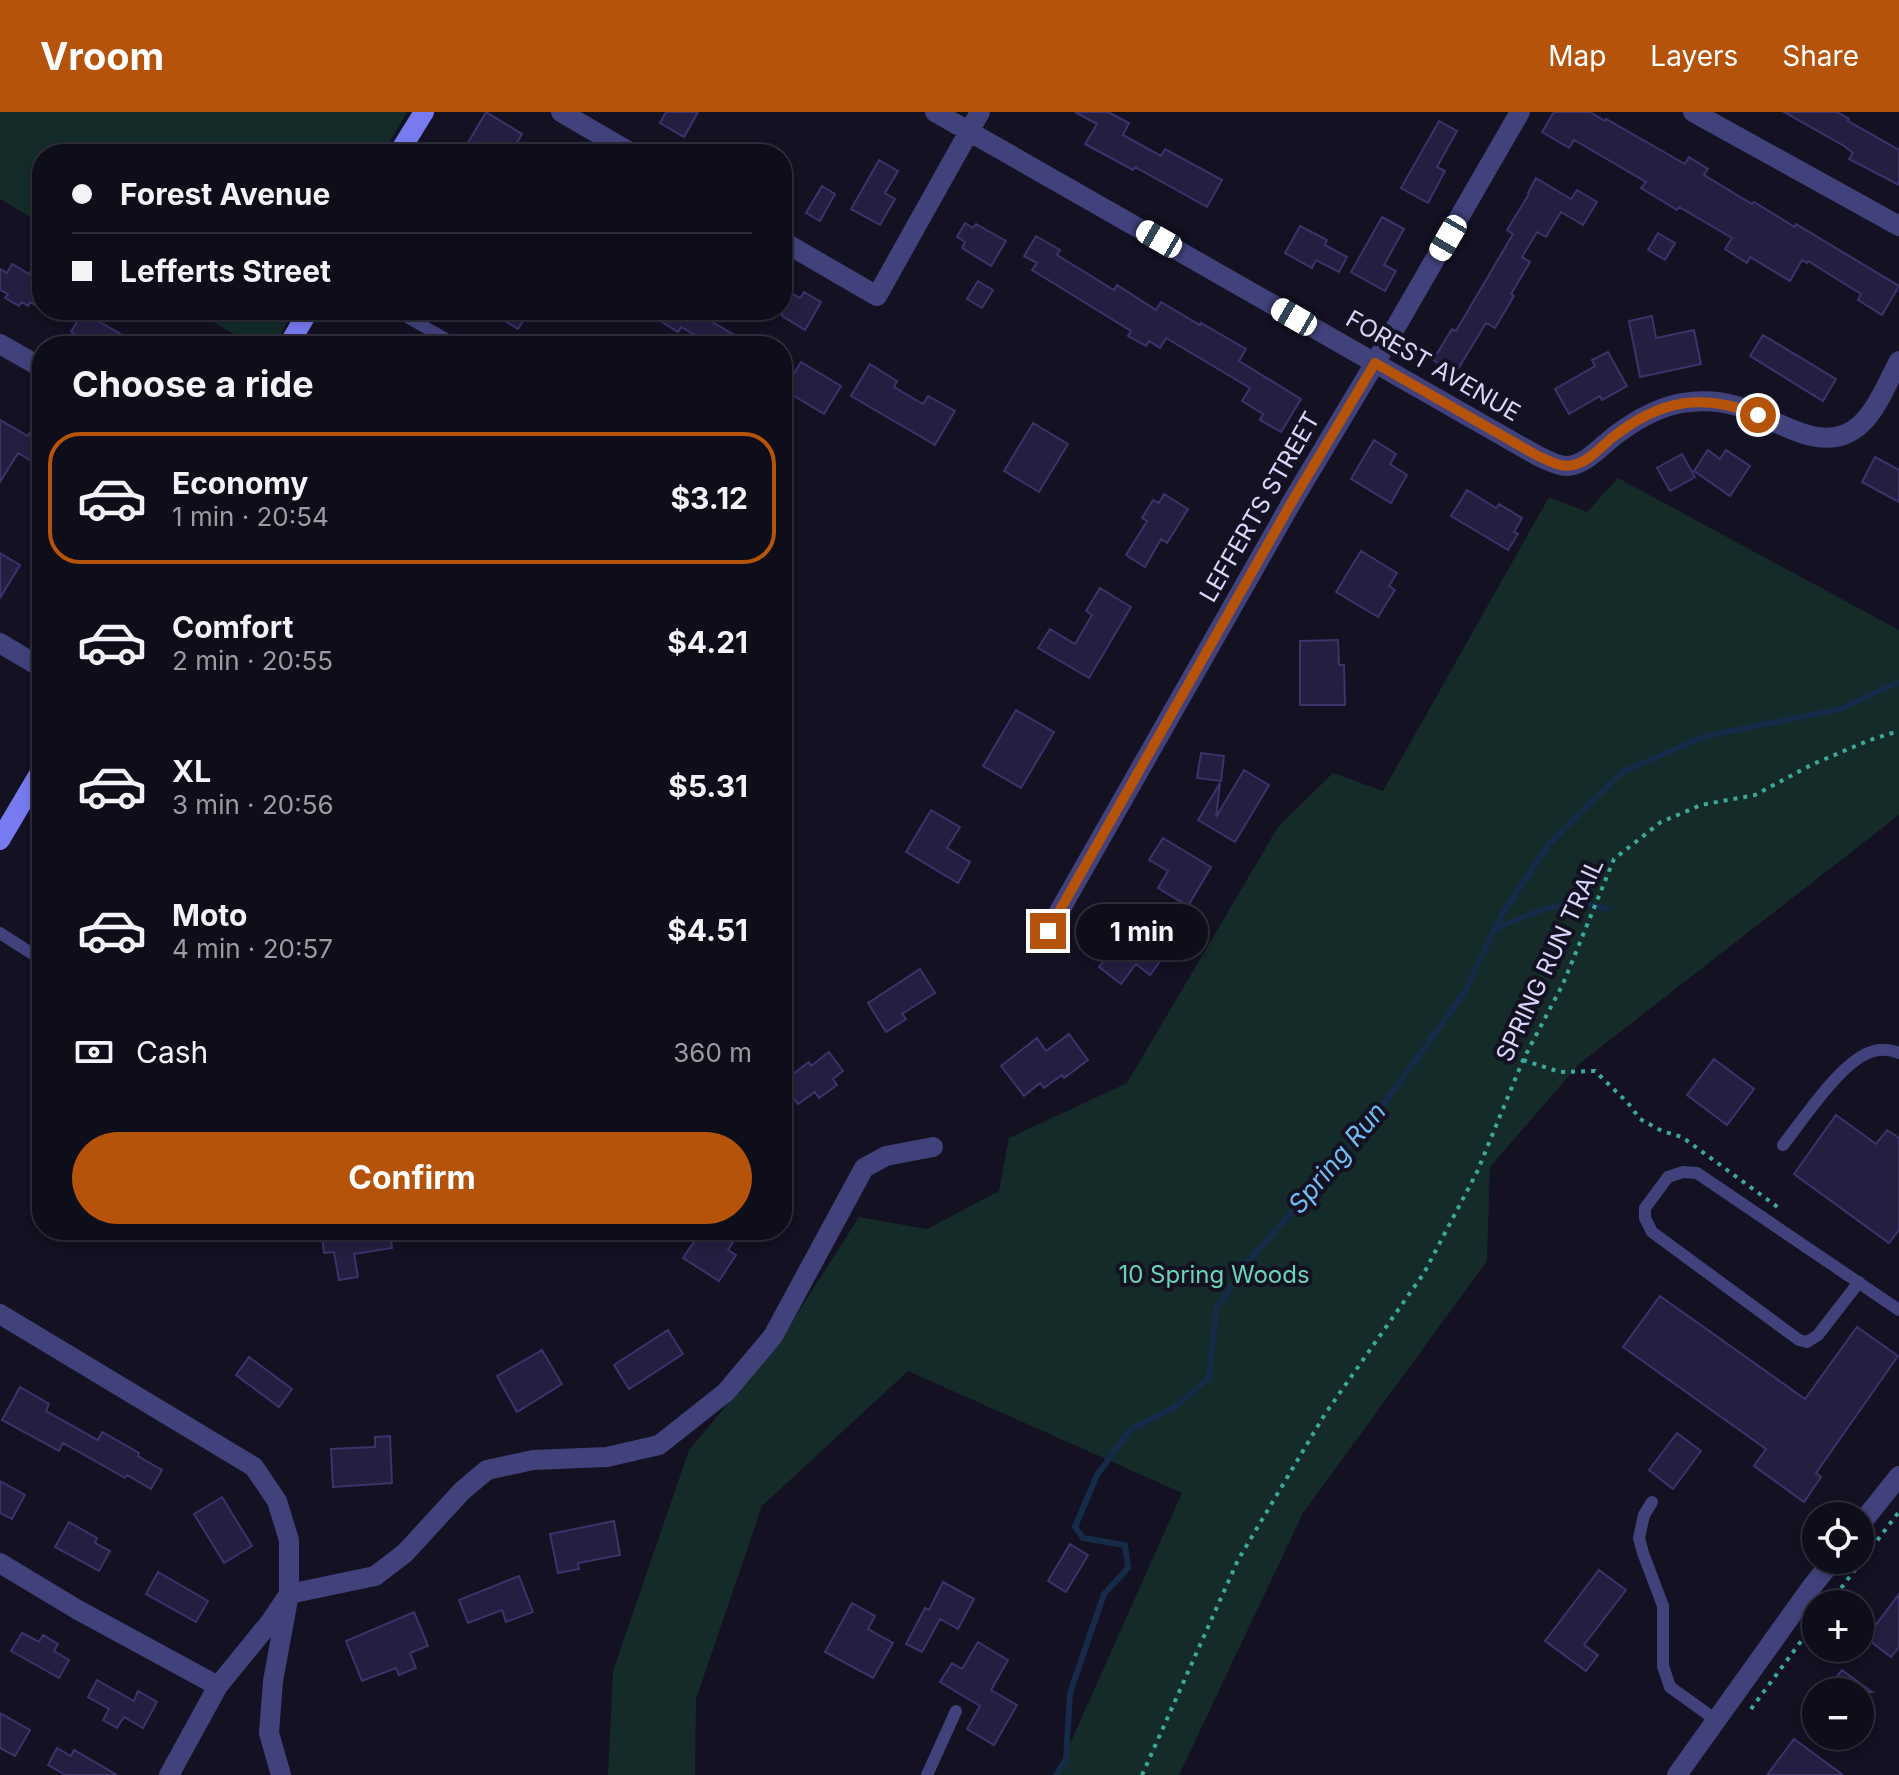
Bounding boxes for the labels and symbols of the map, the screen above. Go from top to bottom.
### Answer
car [1426,211,1470,265]
car [1132,217,1186,261]
car [1267,295,1321,339]
street label: FOREST AVENUE [1341,304,1526,427]
route start [1740,397,1776,433]
street label: LEFFERTS STREET [1193,407,1326,607]
street label: SPRING RUN TRAIL [1490,854,1609,1066]
callout: 1 min [1076,903,1208,959]
route end [1030,913,1066,949]
water label: Spring Run [1281,1096,1392,1219]
park label: 10 Spring Woods [1118,1260,1310,1289]

